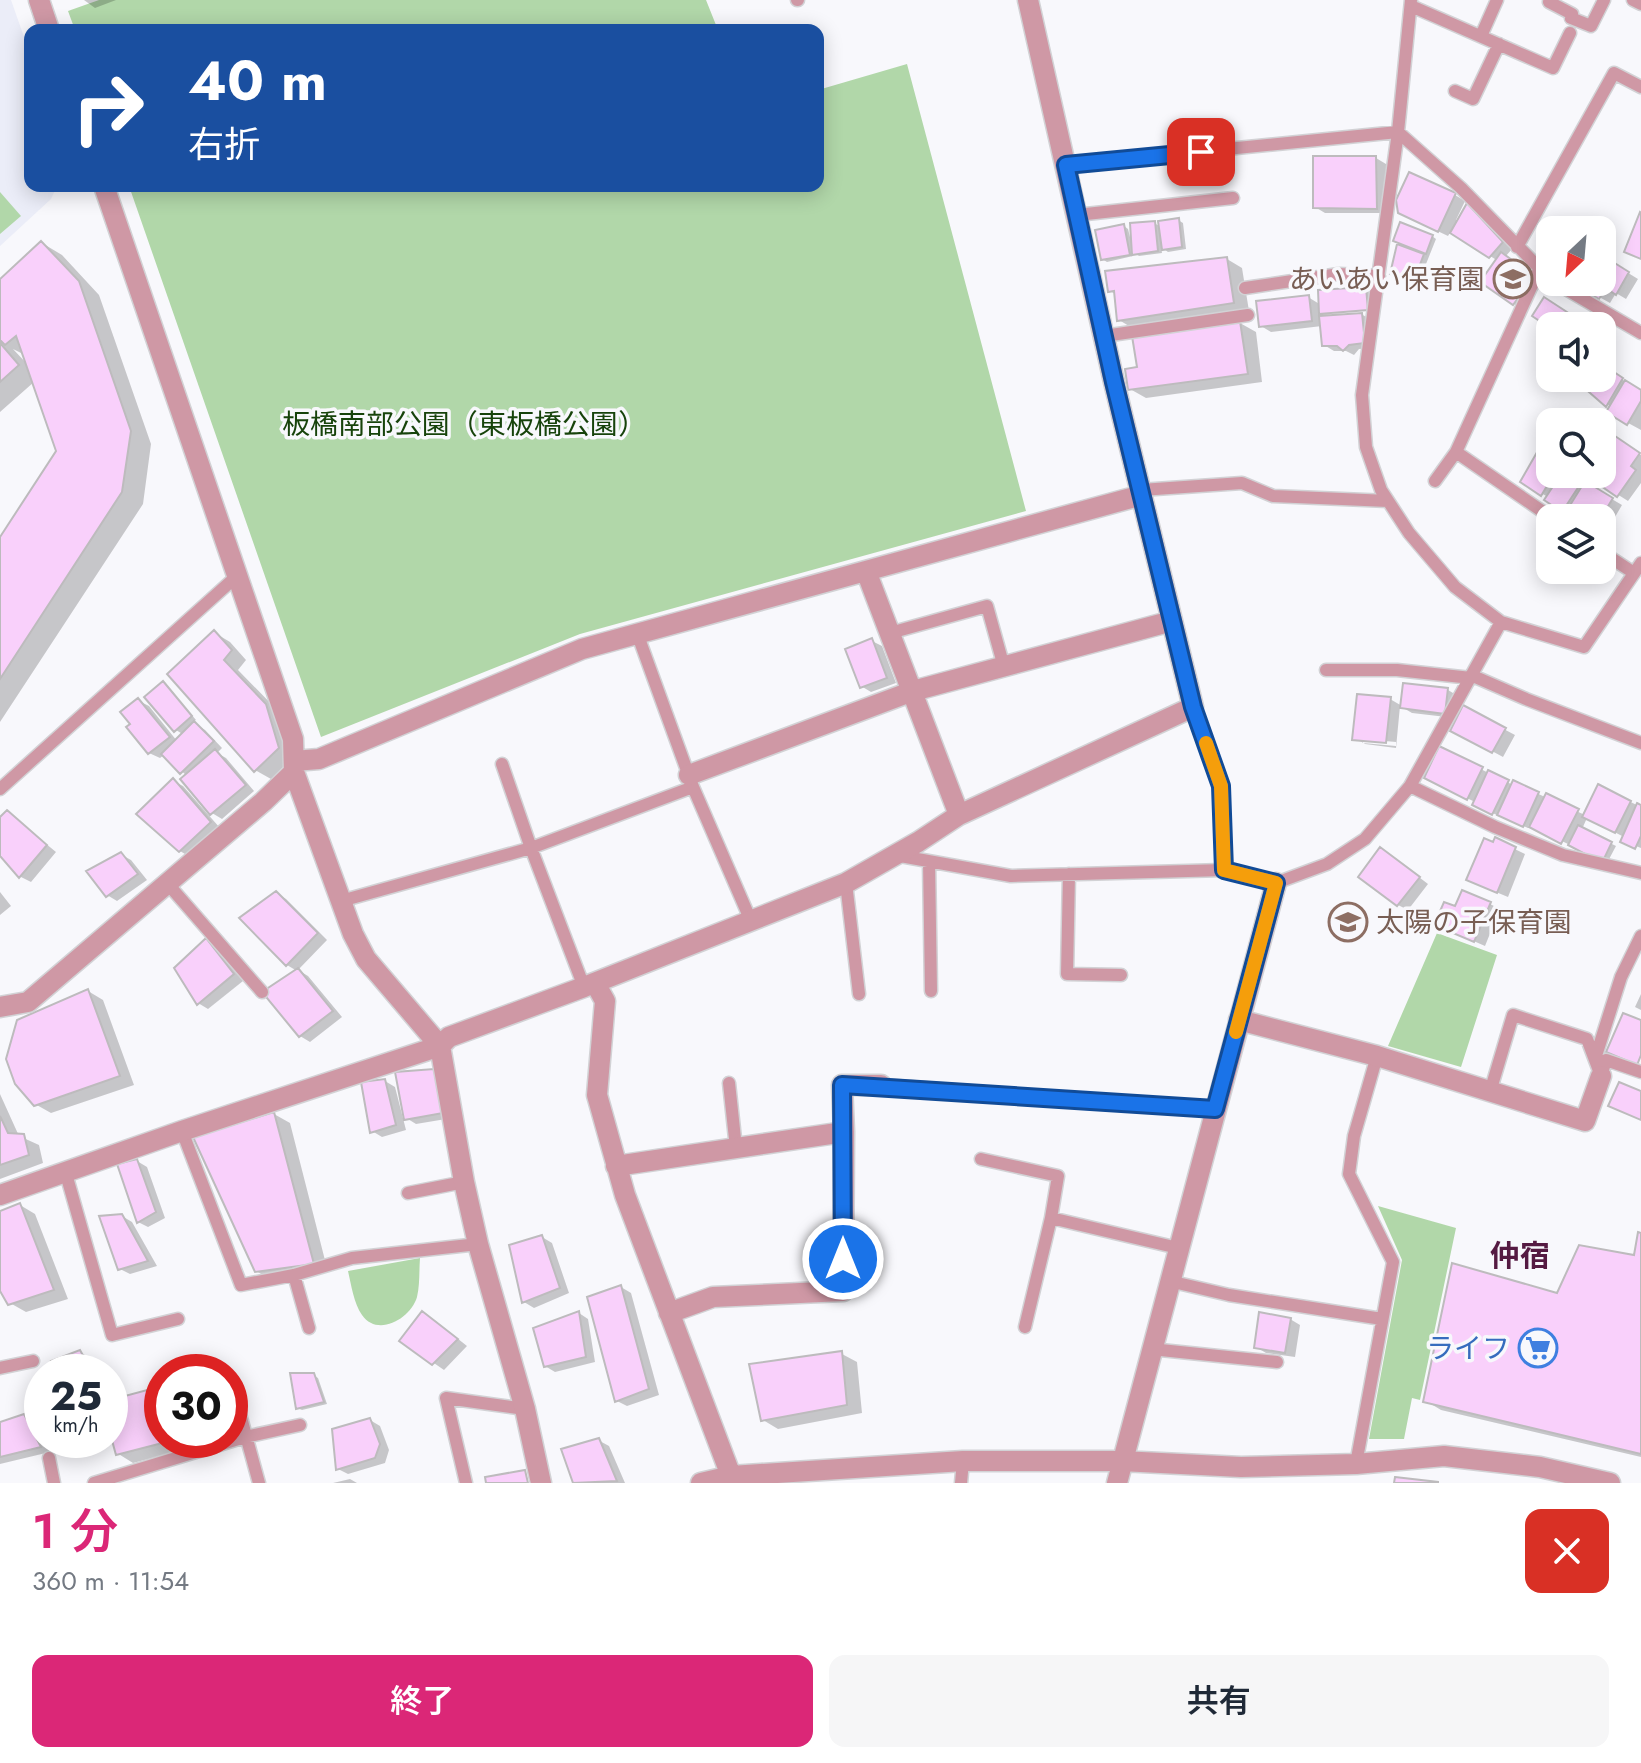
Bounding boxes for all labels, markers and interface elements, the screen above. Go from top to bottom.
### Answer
text: 40 m [188,40,327,121]
icon: right [56,56,160,160]
text: 右折 [188,118,260,170]
pin [1167,118,1235,186]
icon: arrive [1179,130,1223,174]
north arrow [1536,216,1616,296]
map controls [1536,216,1616,584]
school or university icon: あいあい保育園 [1492,258,1534,300]
place label: あいあい保育園 [1289,259,1485,300]
button: sound [1536,312,1616,392]
park label: 板橋南部公園（東板橋公園） [282,404,646,445]
button: search [1536,408,1616,488]
button: layers [1536,504,1616,584]
school or university icon: 太陽の子保育園 [1327,901,1369,943]
place label: 太陽の子保育園 [1376,902,1572,943]
position arrow [801,1217,885,1301]
district label: 仲宿 [1490,1234,1550,1277]
supermarket icon: ライフ [1517,1327,1559,1369]
place label: ライフ [1426,1328,1510,1369]
speed limit sign: 30 [144,1354,248,1458]
text: 25 [50,1367,102,1425]
text: km/h [53,1411,99,1440]
text: 1 分 [32,1497,118,1566]
button: close [1525,1509,1609,1593]
text: 360 m · 11:54 [32,1562,189,1600]
button: 終了 [32,1655,813,1747]
button: 共有 [829,1655,1609,1747]

